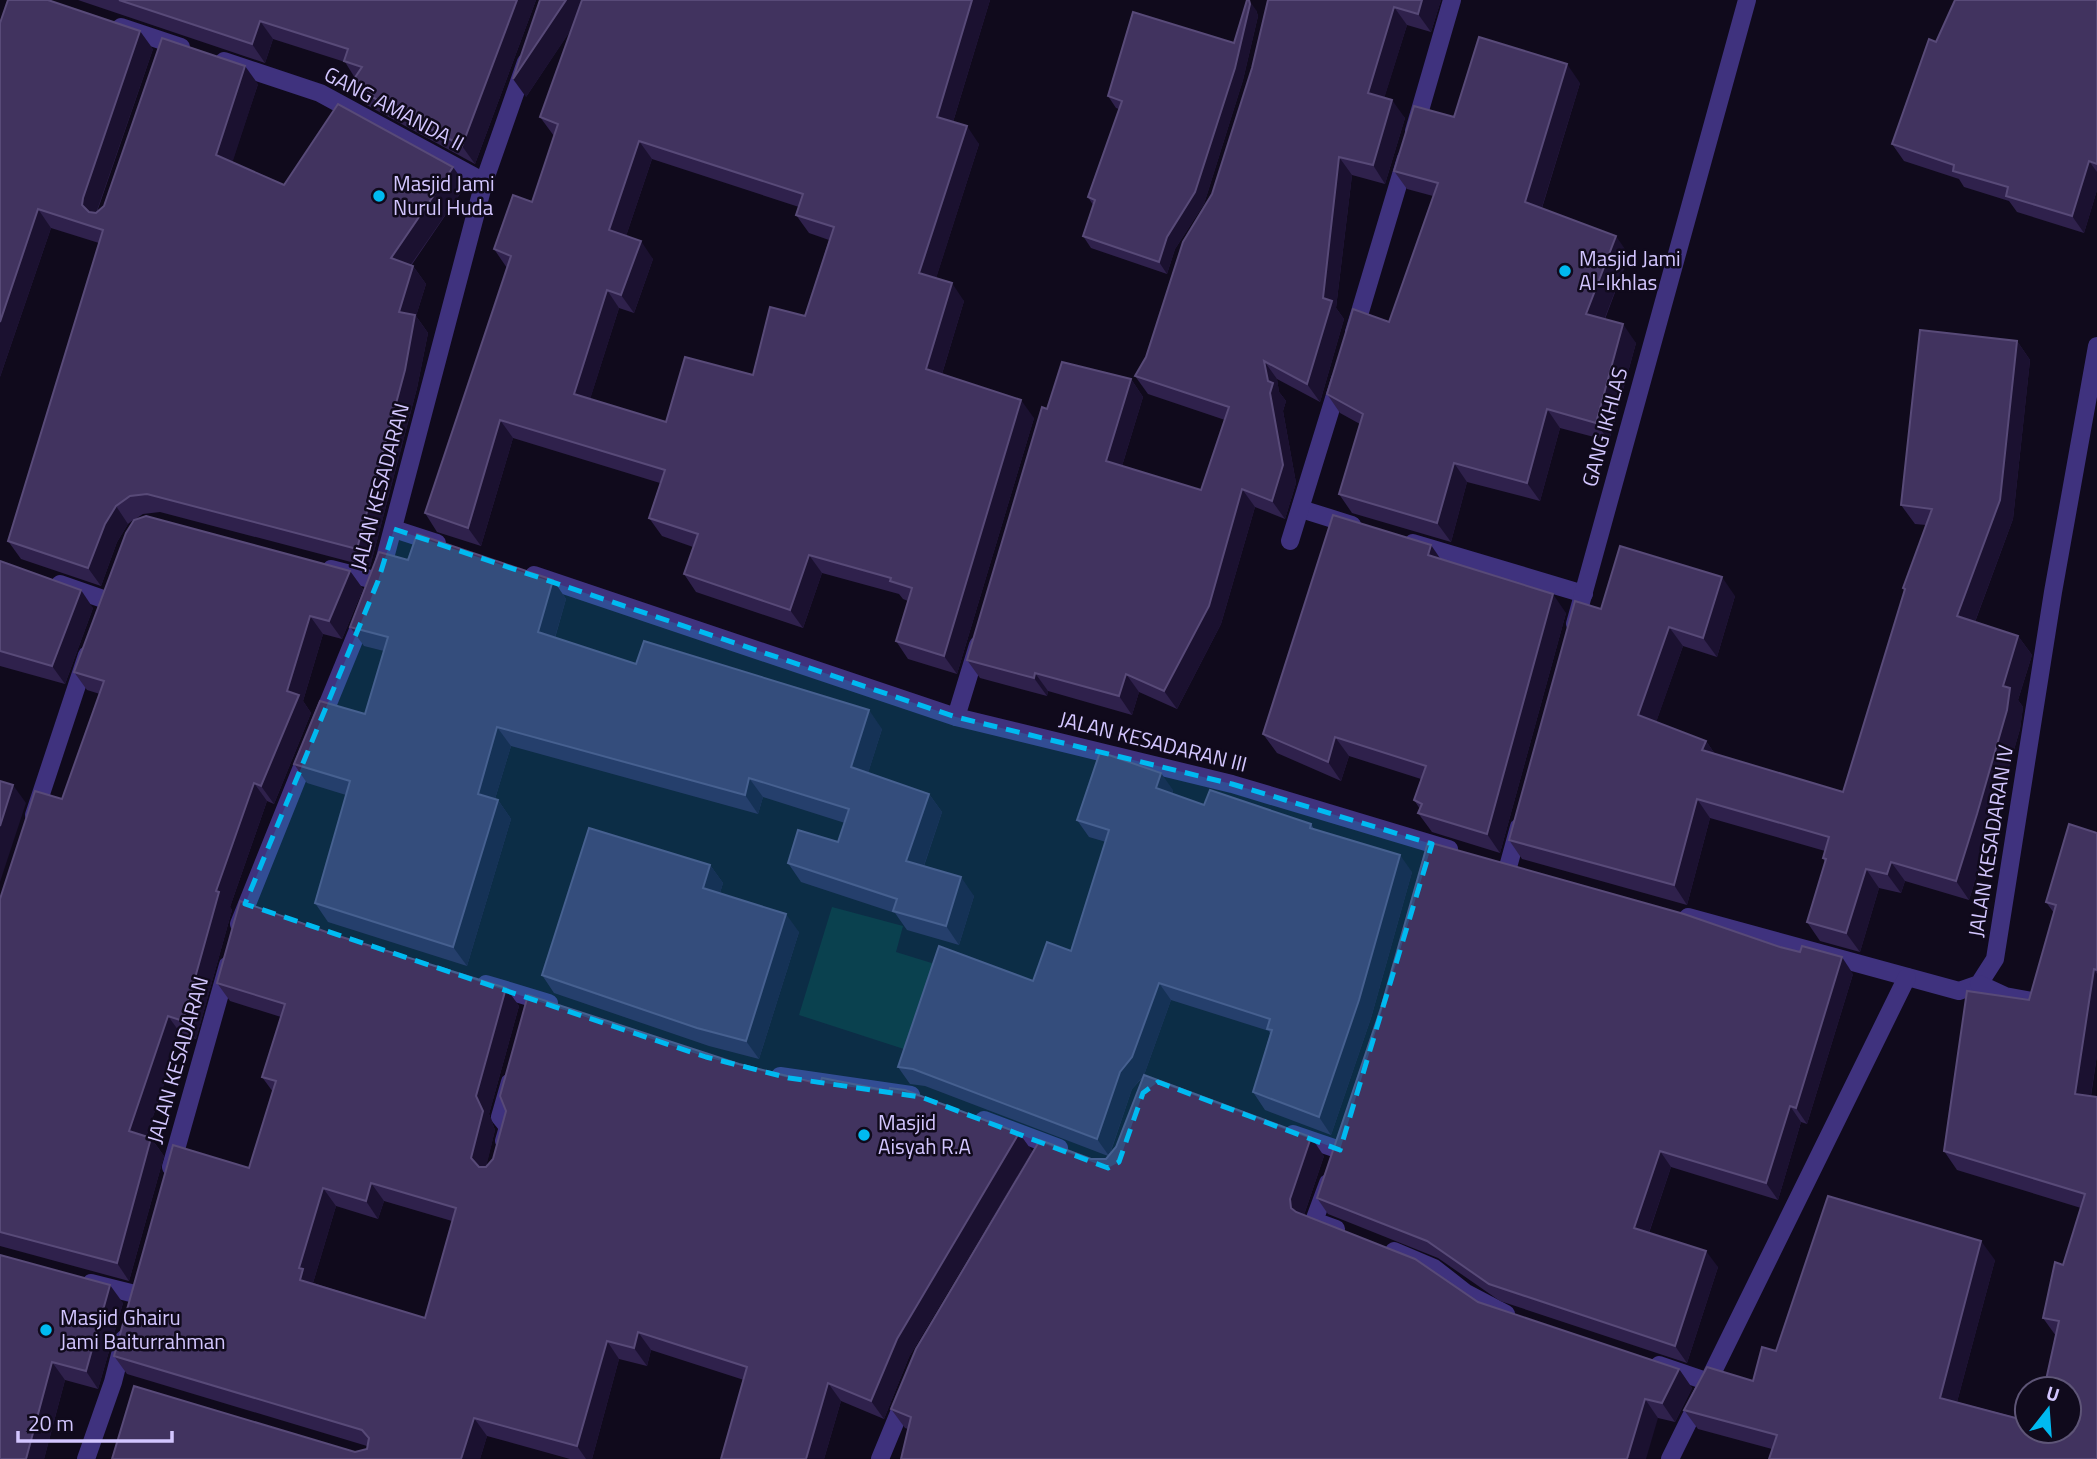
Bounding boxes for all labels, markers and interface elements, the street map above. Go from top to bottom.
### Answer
street label: GANG AMANDA II [319,58,470,159]
place label: Masjid Jami Nurul Huda [393,167,495,223]
marker: Masjid Jami Nurul Huda [371,188,387,204]
place label: Masjid Jami Al-Ikhlas [1579,242,1681,298]
marker: Masjid Jami Al-Ikhlas [1557,263,1573,279]
street label: GANG IKHLAS [1573,364,1635,490]
street label: JALAN KESADARAN [341,399,417,574]
street label: JALAN KESADARAN III [1056,702,1251,780]
street label: JALAN KESADARAN IV [1959,742,2021,939]
street label: JALAN KESADARAN [138,972,216,1147]
place label: Masjid Aisyah R.A [878,1106,972,1162]
marker: Masjid Aisyah R.A [856,1127,872,1143]
place label: Masjid Ghairu Jami Baiturrahman [60,1301,226,1357]
marker: Masjid Ghairu Jami Baiturrahman [38,1322,54,1338]
north arrow [2013,1375,2083,1445]
text: U [2043,1378,2063,1409]
scale bar [18,1400,172,1444]
text: 20 m [28,1407,74,1439]

